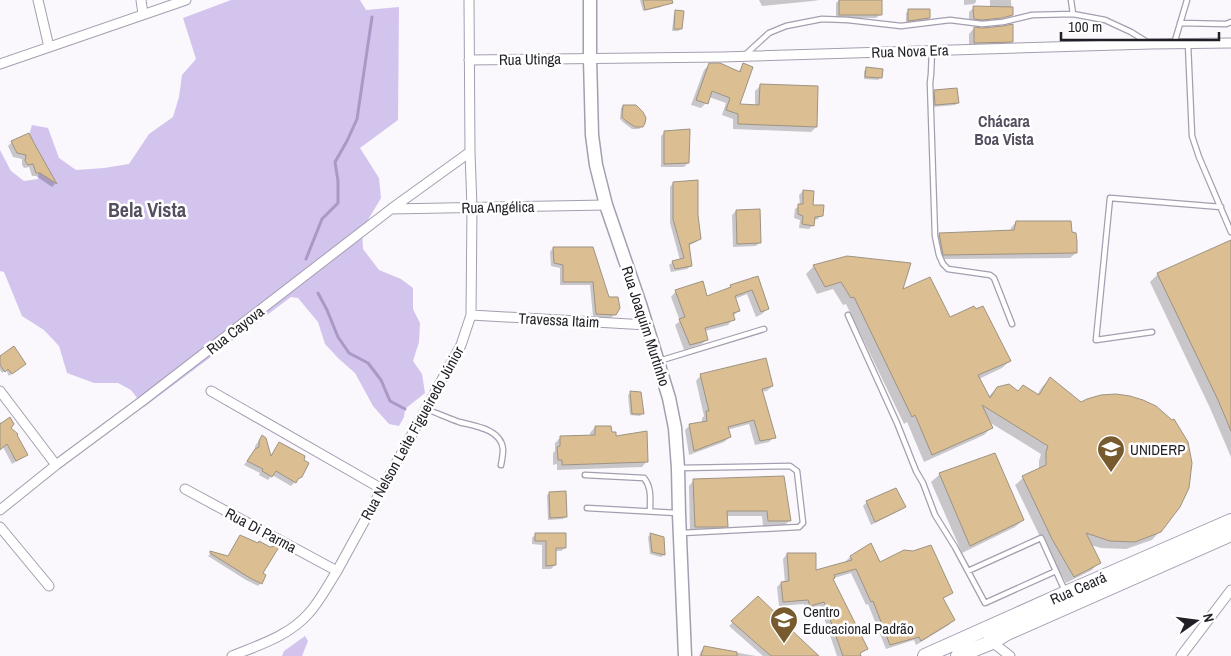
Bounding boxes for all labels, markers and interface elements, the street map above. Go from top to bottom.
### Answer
scale bar [1061,10,1218,42]
text: 100 m [1068,16,1102,37]
street label: Rua Nova Era [871,39,949,63]
street label: Rua Utinga [499,48,561,70]
district label: Chácara Boa Vista [974,110,1034,150]
district label: Bela Vista [108,196,186,223]
street label: Rua Angélica [461,196,535,218]
street label: Rua Joaquim Murtinho [617,263,675,389]
street label: Rua Cayova [202,301,268,359]
street label: Travessa Itaim [518,307,600,333]
street label: Rua Nelson Leite Figueiredo Júnior [355,342,469,524]
school or university icon: UNIDERP [1096,434,1126,473]
place label: UNIDERP [1130,439,1185,460]
street label: Rua Di Parma [222,502,300,558]
street label: Rua Ceará [1047,566,1110,610]
north arrow [1171,596,1221,646]
place label: Centro Educacional Padrão [803,601,914,639]
school or university icon: Centro Educacional Padrão [769,605,799,644]
text: N [1199,612,1218,624]

